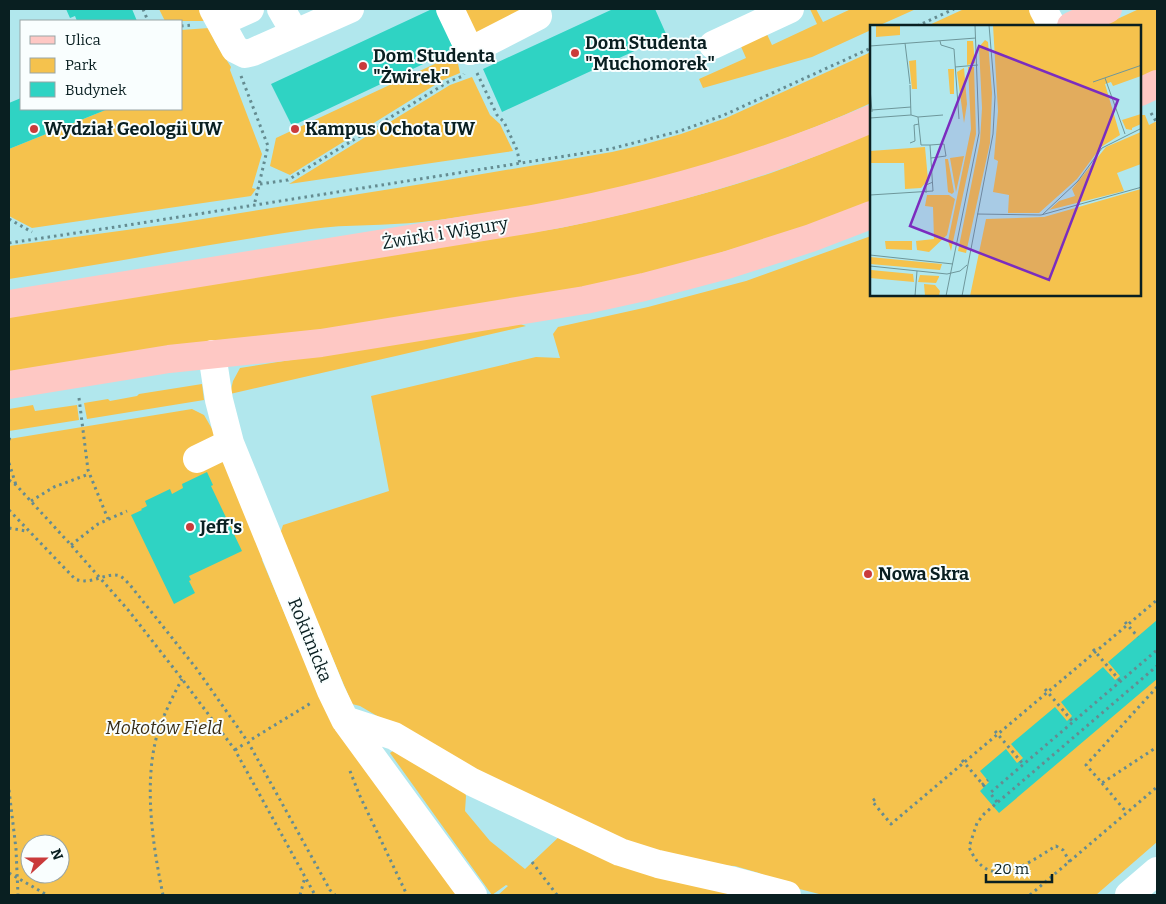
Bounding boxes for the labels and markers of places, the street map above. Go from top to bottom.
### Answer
place label: Dom Studenta "Muchomorek" [585,32,715,75]
place label: Dom Studenta "Żwirek" [373,45,495,88]
marker: Dom Studenta "Muchomorek" [569,47,581,59]
marker: Dom Studenta "Żwirek" [357,60,369,72]
place label: Wydział Geologii UW [44,118,223,140]
place label: Kampus Ochota UW [305,118,476,140]
marker: Wydział Geologii UW [28,123,40,135]
marker: Kampus Ochota UW [289,123,301,135]
place label: Jeff's [199,516,242,538]
marker: Jeff's [184,521,196,533]
place label: Nowa Skra [878,563,969,585]
marker: Nowa Skra [862,568,874,580]

